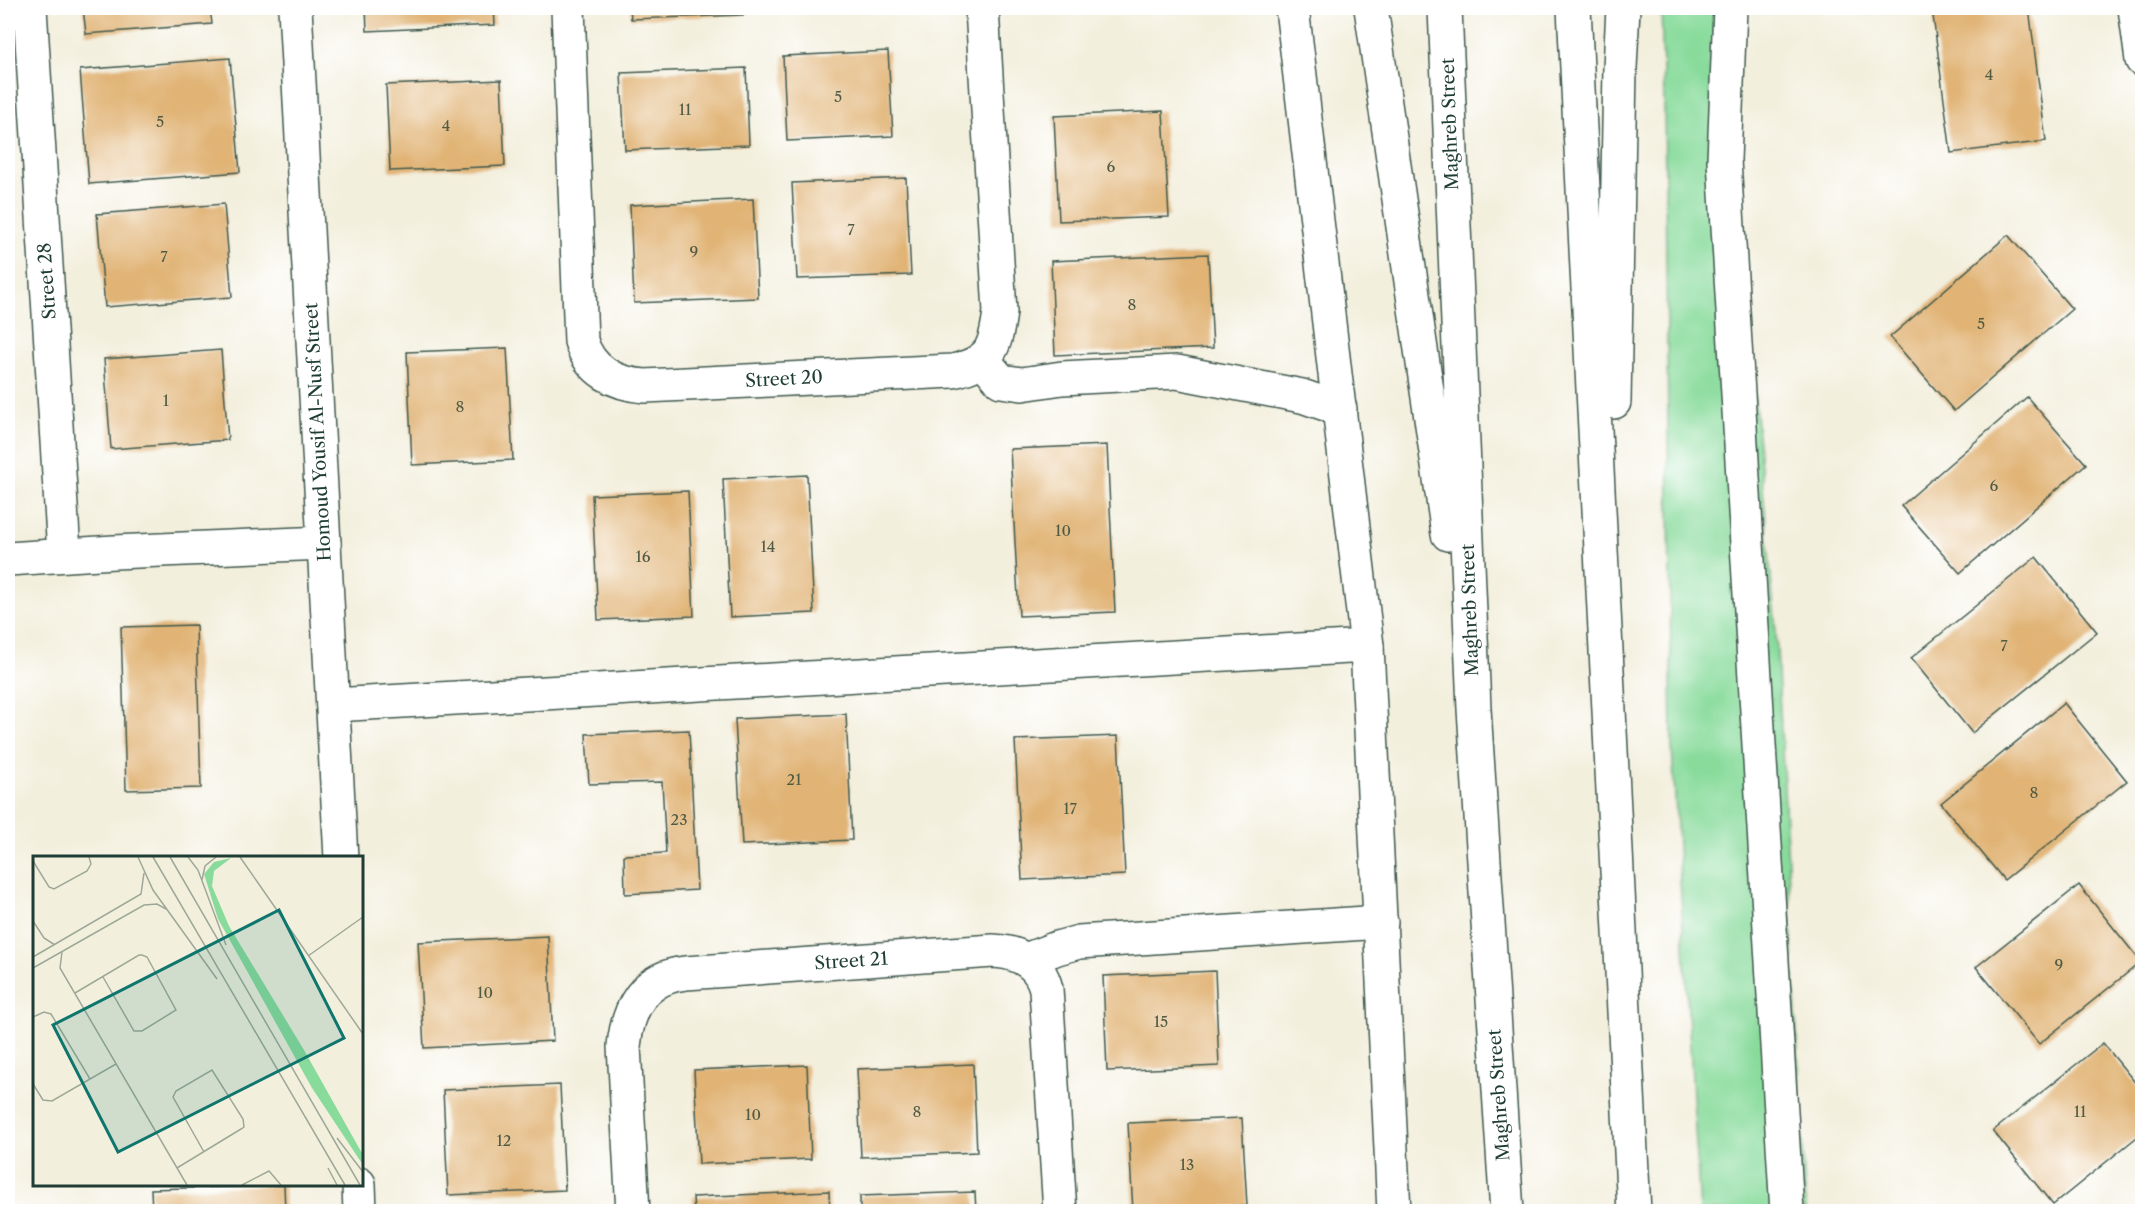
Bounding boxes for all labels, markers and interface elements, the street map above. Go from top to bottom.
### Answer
street label: Maghreb Street [1437,57,1463,191]
house number: 4 [1985,65,1993,84]
house number: 5 [834,87,842,106]
house number: 11 [679,100,692,119]
house number: 5 [156,112,164,131]
house number: 4 [442,116,450,135]
house number: 6 [1107,157,1116,176]
house number: 7 [847,220,855,239]
street label: Street 28 [33,242,61,320]
house number: 9 [690,242,698,261]
house number: 7 [160,247,168,266]
house number: 8 [1128,295,1137,314]
street label: Homoud Yousif Al-Nusf Street [300,301,336,562]
house number: 5 [1977,314,1985,333]
street label: Street 20 [745,366,823,392]
house number: 1 [163,391,170,410]
house number: 8 [456,397,465,416]
house number: 6 [1990,476,1999,495]
house number: 10 [1055,521,1071,540]
house number: 14 [761,537,775,556]
street label: Maghreb Street [1457,543,1483,677]
house number: 16 [635,547,651,566]
house number: 7 [2000,636,2008,655]
house number: 21 [787,770,802,789]
house number: 8 [2030,783,2039,802]
house number: 17 [1063,799,1077,818]
house number: 23 [671,810,687,829]
inset map [33,856,363,1186]
street label: Street 21 [813,947,889,975]
house number: 9 [2055,955,2063,974]
house number: 10 [477,983,493,1002]
house number: 15 [1154,1012,1168,1031]
street label: Maghreb Street [1483,1028,1515,1162]
house number: 8 [913,1102,922,1121]
house number: 11 [2074,1102,2087,1121]
house number: 10 [745,1105,761,1124]
house number: 12 [497,1131,511,1150]
house number: 13 [1180,1155,1194,1174]

